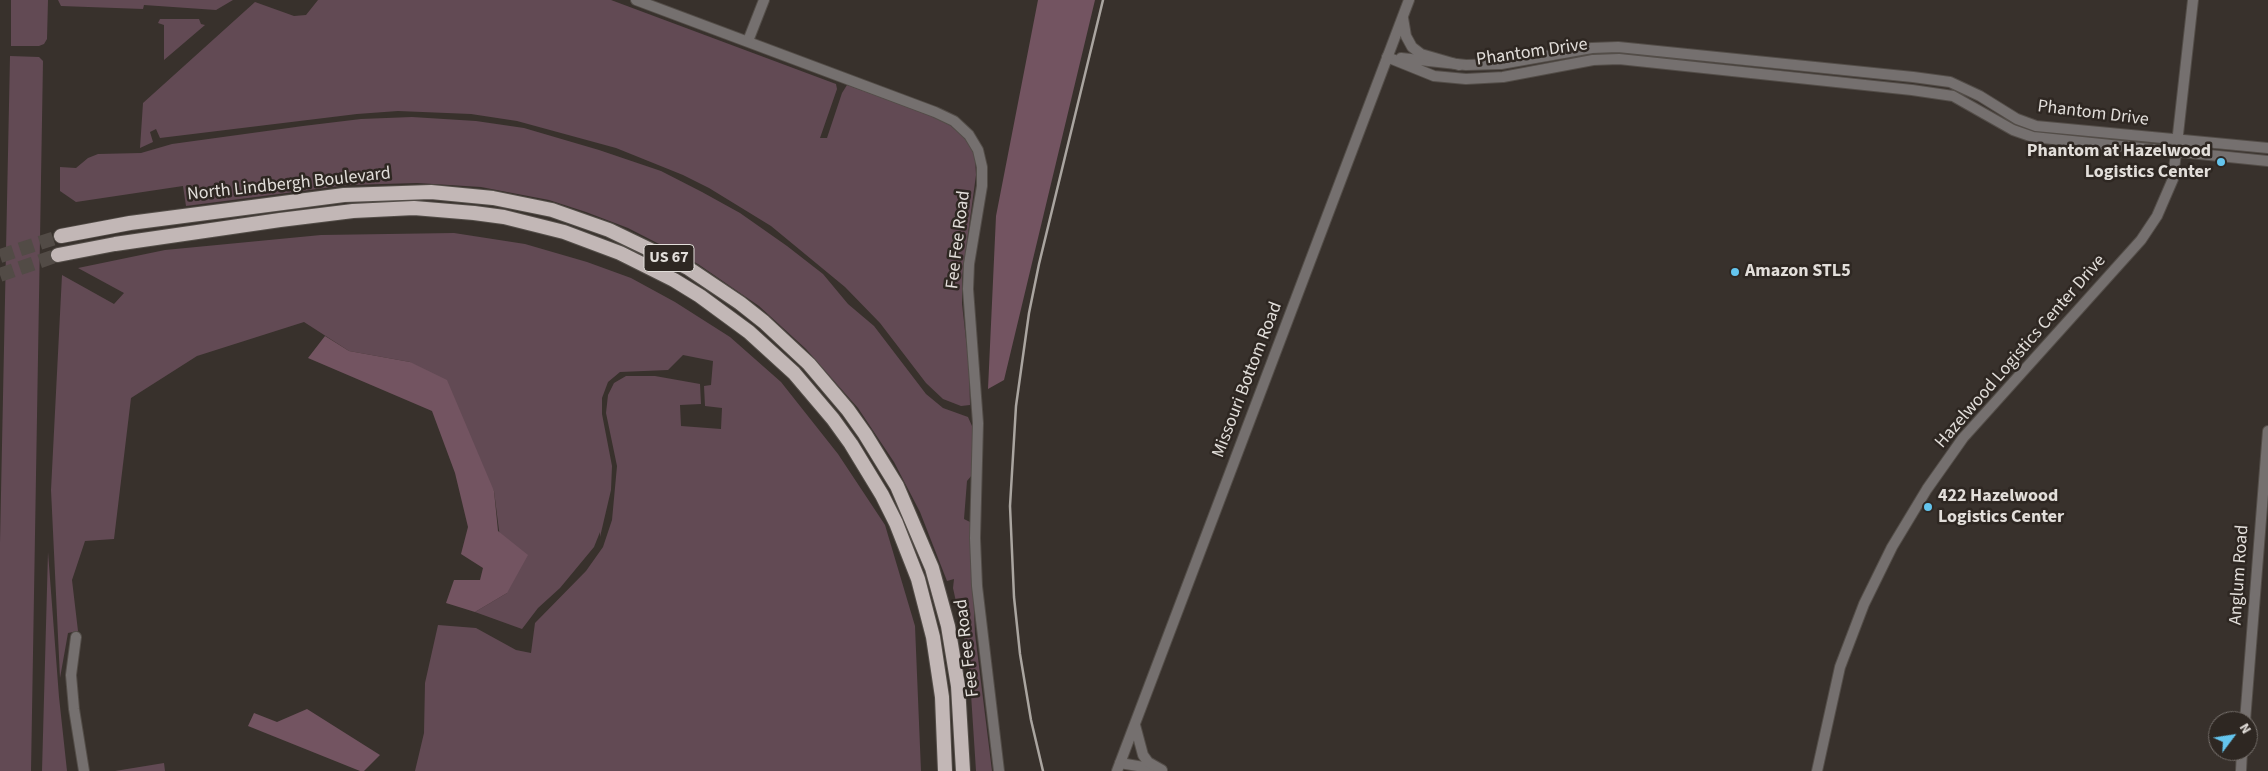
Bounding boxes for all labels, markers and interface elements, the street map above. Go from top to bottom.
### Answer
street label: Phantom Drive [1475,35,1589,71]
street label: Phantom Drive [2036,96,2150,132]
place label: Phantom at Hazelwood Logistics Center [2027,141,2211,183]
marker: Phantom at Hazelwood Logistics Center [2215,156,2227,168]
street label: North Lindbergh Boulevard [186,164,392,206]
street label: Fee Fee Road [942,190,976,290]
road number: US 67 [644,244,694,272]
street label: Hazelwood Logistics Center Drive [1931,251,2111,453]
place label: Amazon STL5 [1745,261,1851,283]
marker: Amazon STL5 [1729,266,1741,278]
street label: Missouri Bottom Road [1208,299,1288,461]
place label: 422 Hazelwood Logistics Center [1938,486,2064,528]
marker: 422 Hazelwood Logistics Center [1922,501,1934,513]
street label: Anglum Road [2226,524,2254,626]
street label: Fee Fee Road [951,598,985,698]
north arrow [2208,711,2258,761]
text: N [2234,720,2256,738]

